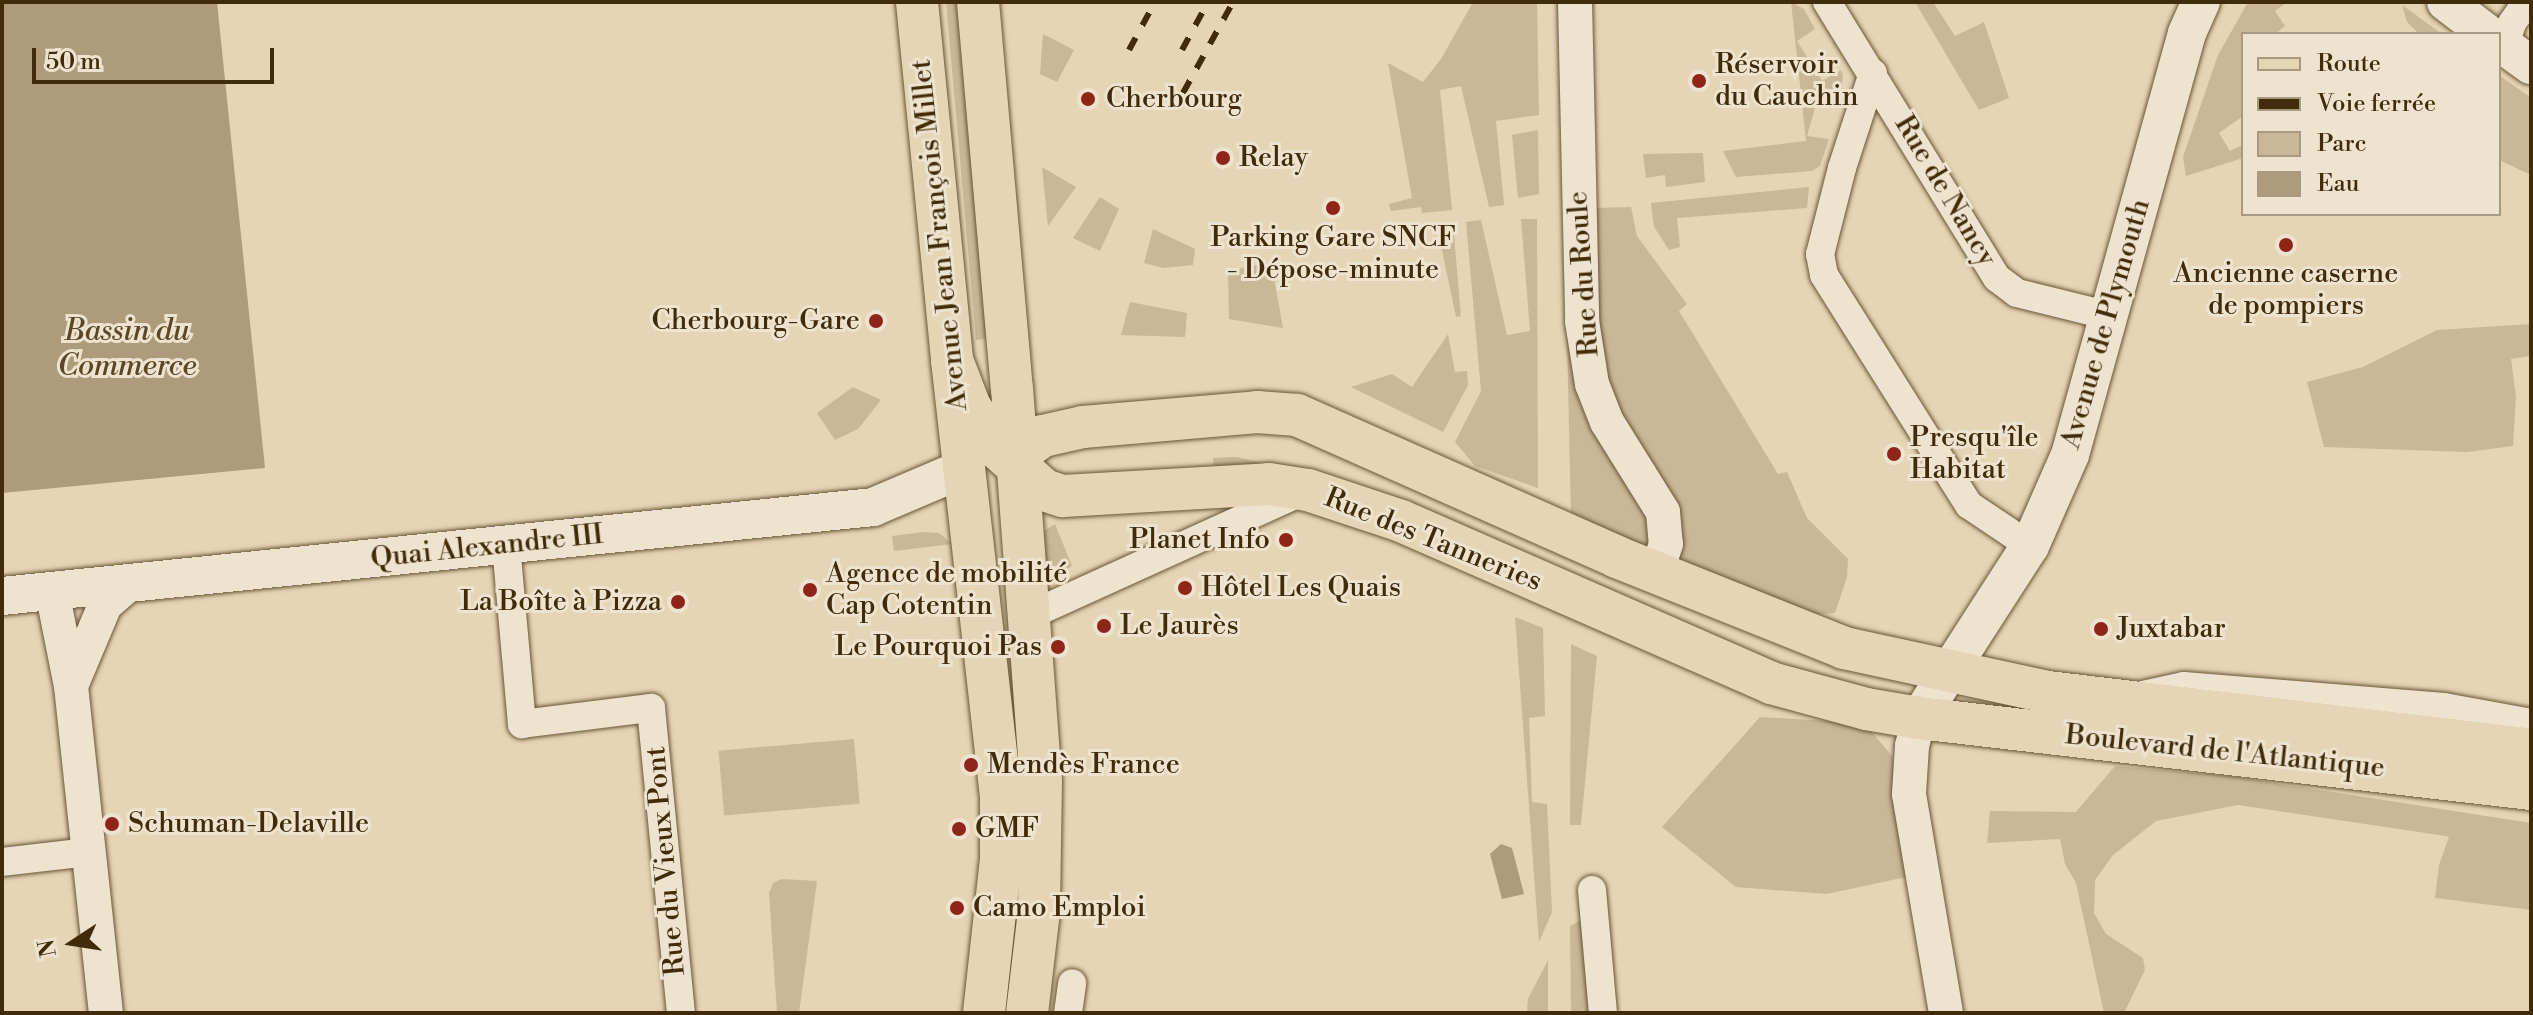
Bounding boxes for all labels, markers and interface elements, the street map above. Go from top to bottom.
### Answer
scale bar [36,32,278,82]
legend [2241,32,2501,216]
text: 50 m [46,47,101,77]
place label: Réservoir du Cauchin [1715,48,1859,114]
text: Route [2317,49,2381,79]
street label: Avenue Jean François Millet [905,57,975,413]
marker: Réservoir du Cauchin [1690,72,1708,90]
place label: Cherbourg [1106,82,1242,116]
marker: Cherbourg [1077,88,1099,110]
text: Voie ferrée [2317,89,2436,119]
street label: Rue de Nancy [1887,109,2003,273]
text: Parc [2317,129,2367,159]
place label: Relay [1239,141,1308,175]
marker: Relay [1214,149,1232,167]
text: Eau [2317,169,2359,199]
street label: Rue du Roule [1561,190,1607,358]
street label: Avenue de Plymouth [2054,195,2158,453]
marker: Parking Gare SNCF - Dépose-minute [1324,199,1342,217]
place label: Parking Gare SNCF - Dépose-minute [1210,221,1456,287]
marker: Ancienne caserne de pompiers [2277,236,2295,254]
place label: Ancienne caserne de pompiers [2174,257,2398,323]
place label: Cherbourg-Gare [651,304,860,338]
marker: Cherbourg-Gare [867,312,885,330]
water label: Bassin du Commerce [57,313,197,384]
place label: Presqu'île Habitat [1910,421,2039,487]
marker: Presqu'île Habitat [1885,445,1903,463]
street label: Rue des Tanneries [1319,481,1547,599]
street label: Quai Alexandre III [369,518,605,576]
place label: Planet Info [1129,523,1270,557]
marker: Planet Info [1277,531,1295,549]
place label: Agence de mobilité Cap Cotentin [826,557,1067,623]
place label: Hôtel Les Quais [1201,571,1401,605]
marker: Hôtel Les Quais [1176,579,1194,597]
marker: Agence de mobilité Cap Cotentin [801,581,819,599]
place label: La Boîte à Pizza [460,585,662,619]
marker: La Boîte à Pizza [669,593,687,611]
place label: Le Jaurès [1120,609,1239,643]
place label: Juxtabar [2117,612,2226,646]
marker: Le Jaurès [1095,617,1113,635]
marker: Juxtabar [2092,620,2110,638]
place label: Le Pourquoi Pas [835,630,1042,664]
marker: Le Pourquoi Pas [1049,638,1067,656]
street label: Boulevard de l'Atlantique [2064,719,2386,785]
street label: Rue du Vieux Pont [639,745,693,977]
place label: Mendès France [987,748,1180,782]
marker: Mendès France [962,756,980,774]
place label: Schuman-Delaville [128,807,369,841]
place label: GMF [975,812,1039,846]
marker: Schuman-Delaville [103,815,121,833]
marker: GMF [950,820,968,838]
place label: Camo Emploi [973,891,1146,925]
marker: Camo Emploi [948,899,966,917]
north arrow [32,903,112,983]
text: N [33,937,63,959]

